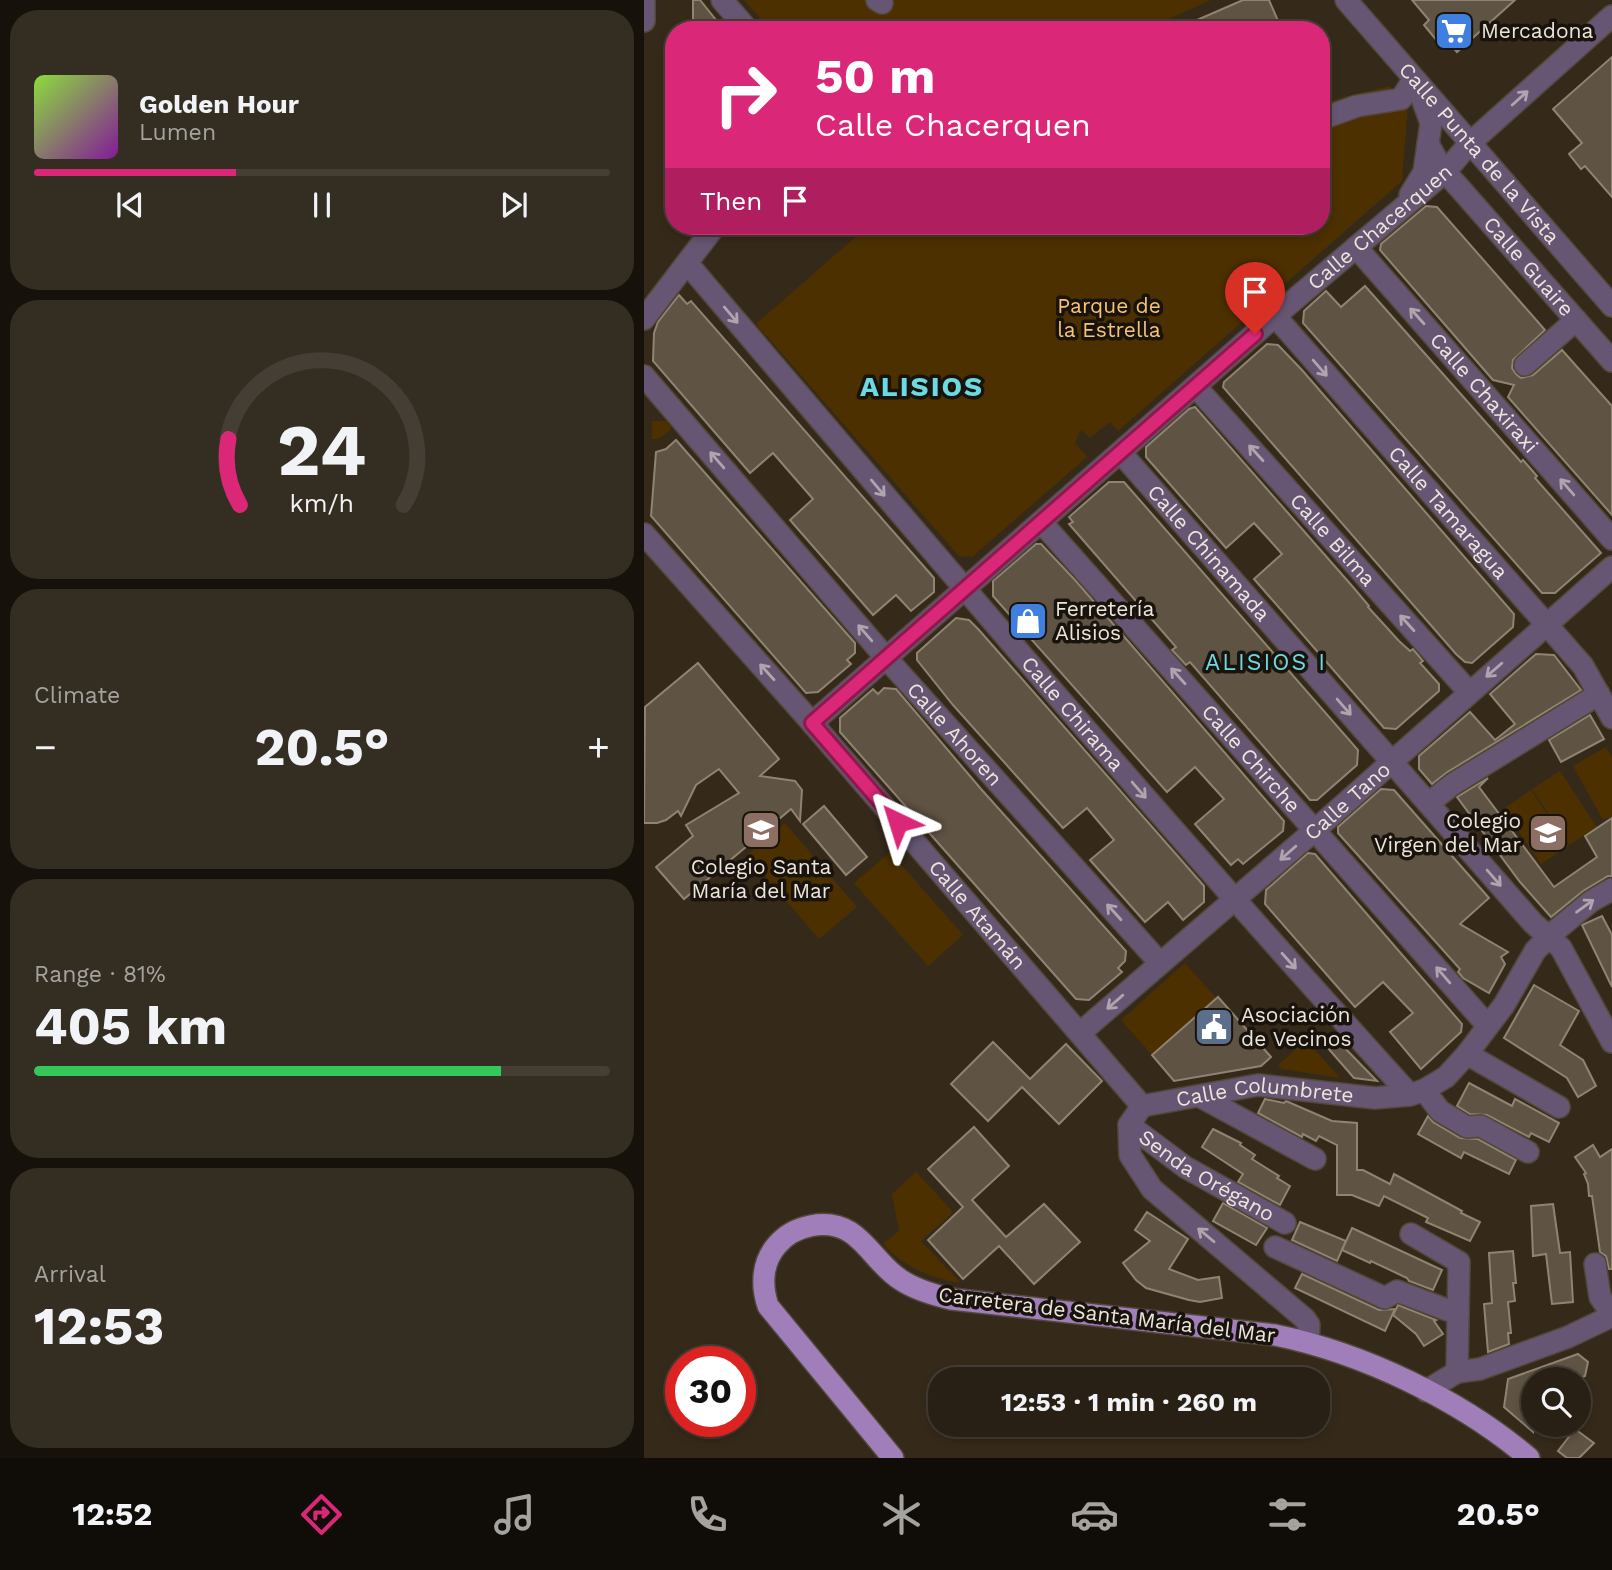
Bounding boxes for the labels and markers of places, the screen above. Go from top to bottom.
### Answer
supermarket icon: Mercadona [1433,10,1475,52]
place label: Mercadona [1481,18,1594,43]
pin [1225,262,1285,334]
place label: Ferretería Alisios [1055,596,1154,645]
shop icon: Ferretería Alisios [1007,600,1049,642]
place label: Colegio Virgen del Mar [1374,808,1521,857]
school or university icon: Colegio Santa María del Mar [740,809,782,851]
school or university icon: Colegio Virgen del Mar [1527,812,1569,854]
place label: Colegio Santa María del Mar [691,854,831,903]
place label: Asociación de Vecinos [1241,1002,1352,1051]
public building icon: Asociación de Vecinos [1193,1006,1235,1048]

